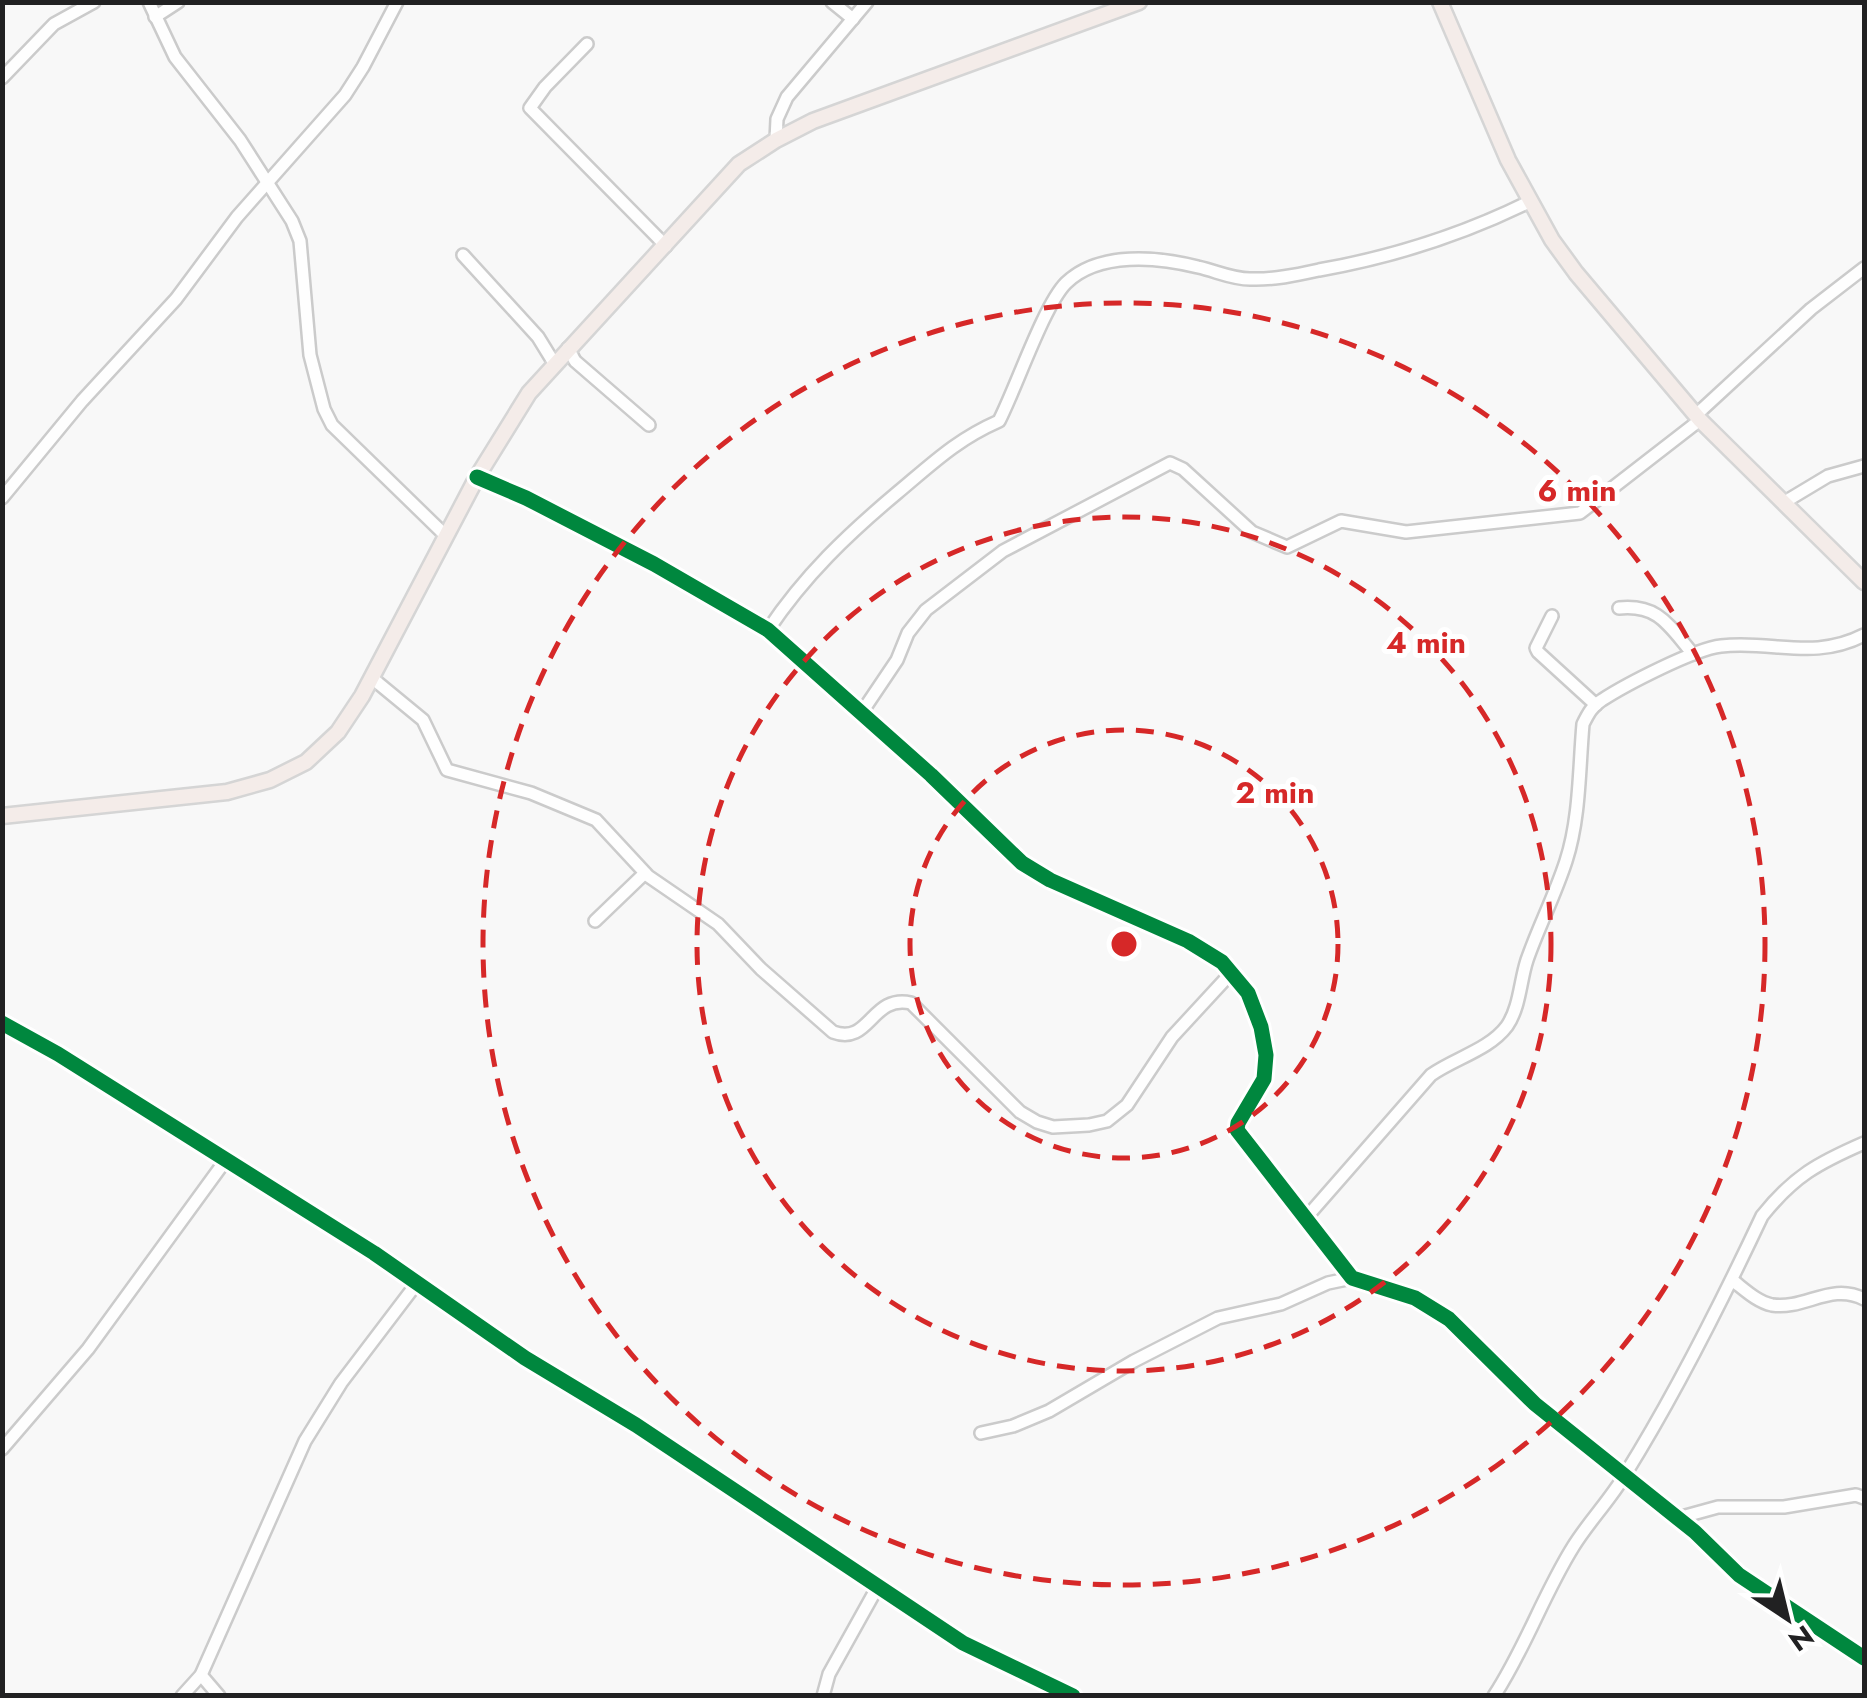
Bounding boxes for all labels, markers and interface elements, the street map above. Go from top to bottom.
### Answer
text: 6 min [1537,469,1617,512]
text: 4 min [1386,621,1466,664]
text: 2 min [1236,771,1314,814]
centre of rings [1106,926,1142,962]
north arrow [1737,1568,1837,1668]
text: N [1780,1615,1822,1661]

